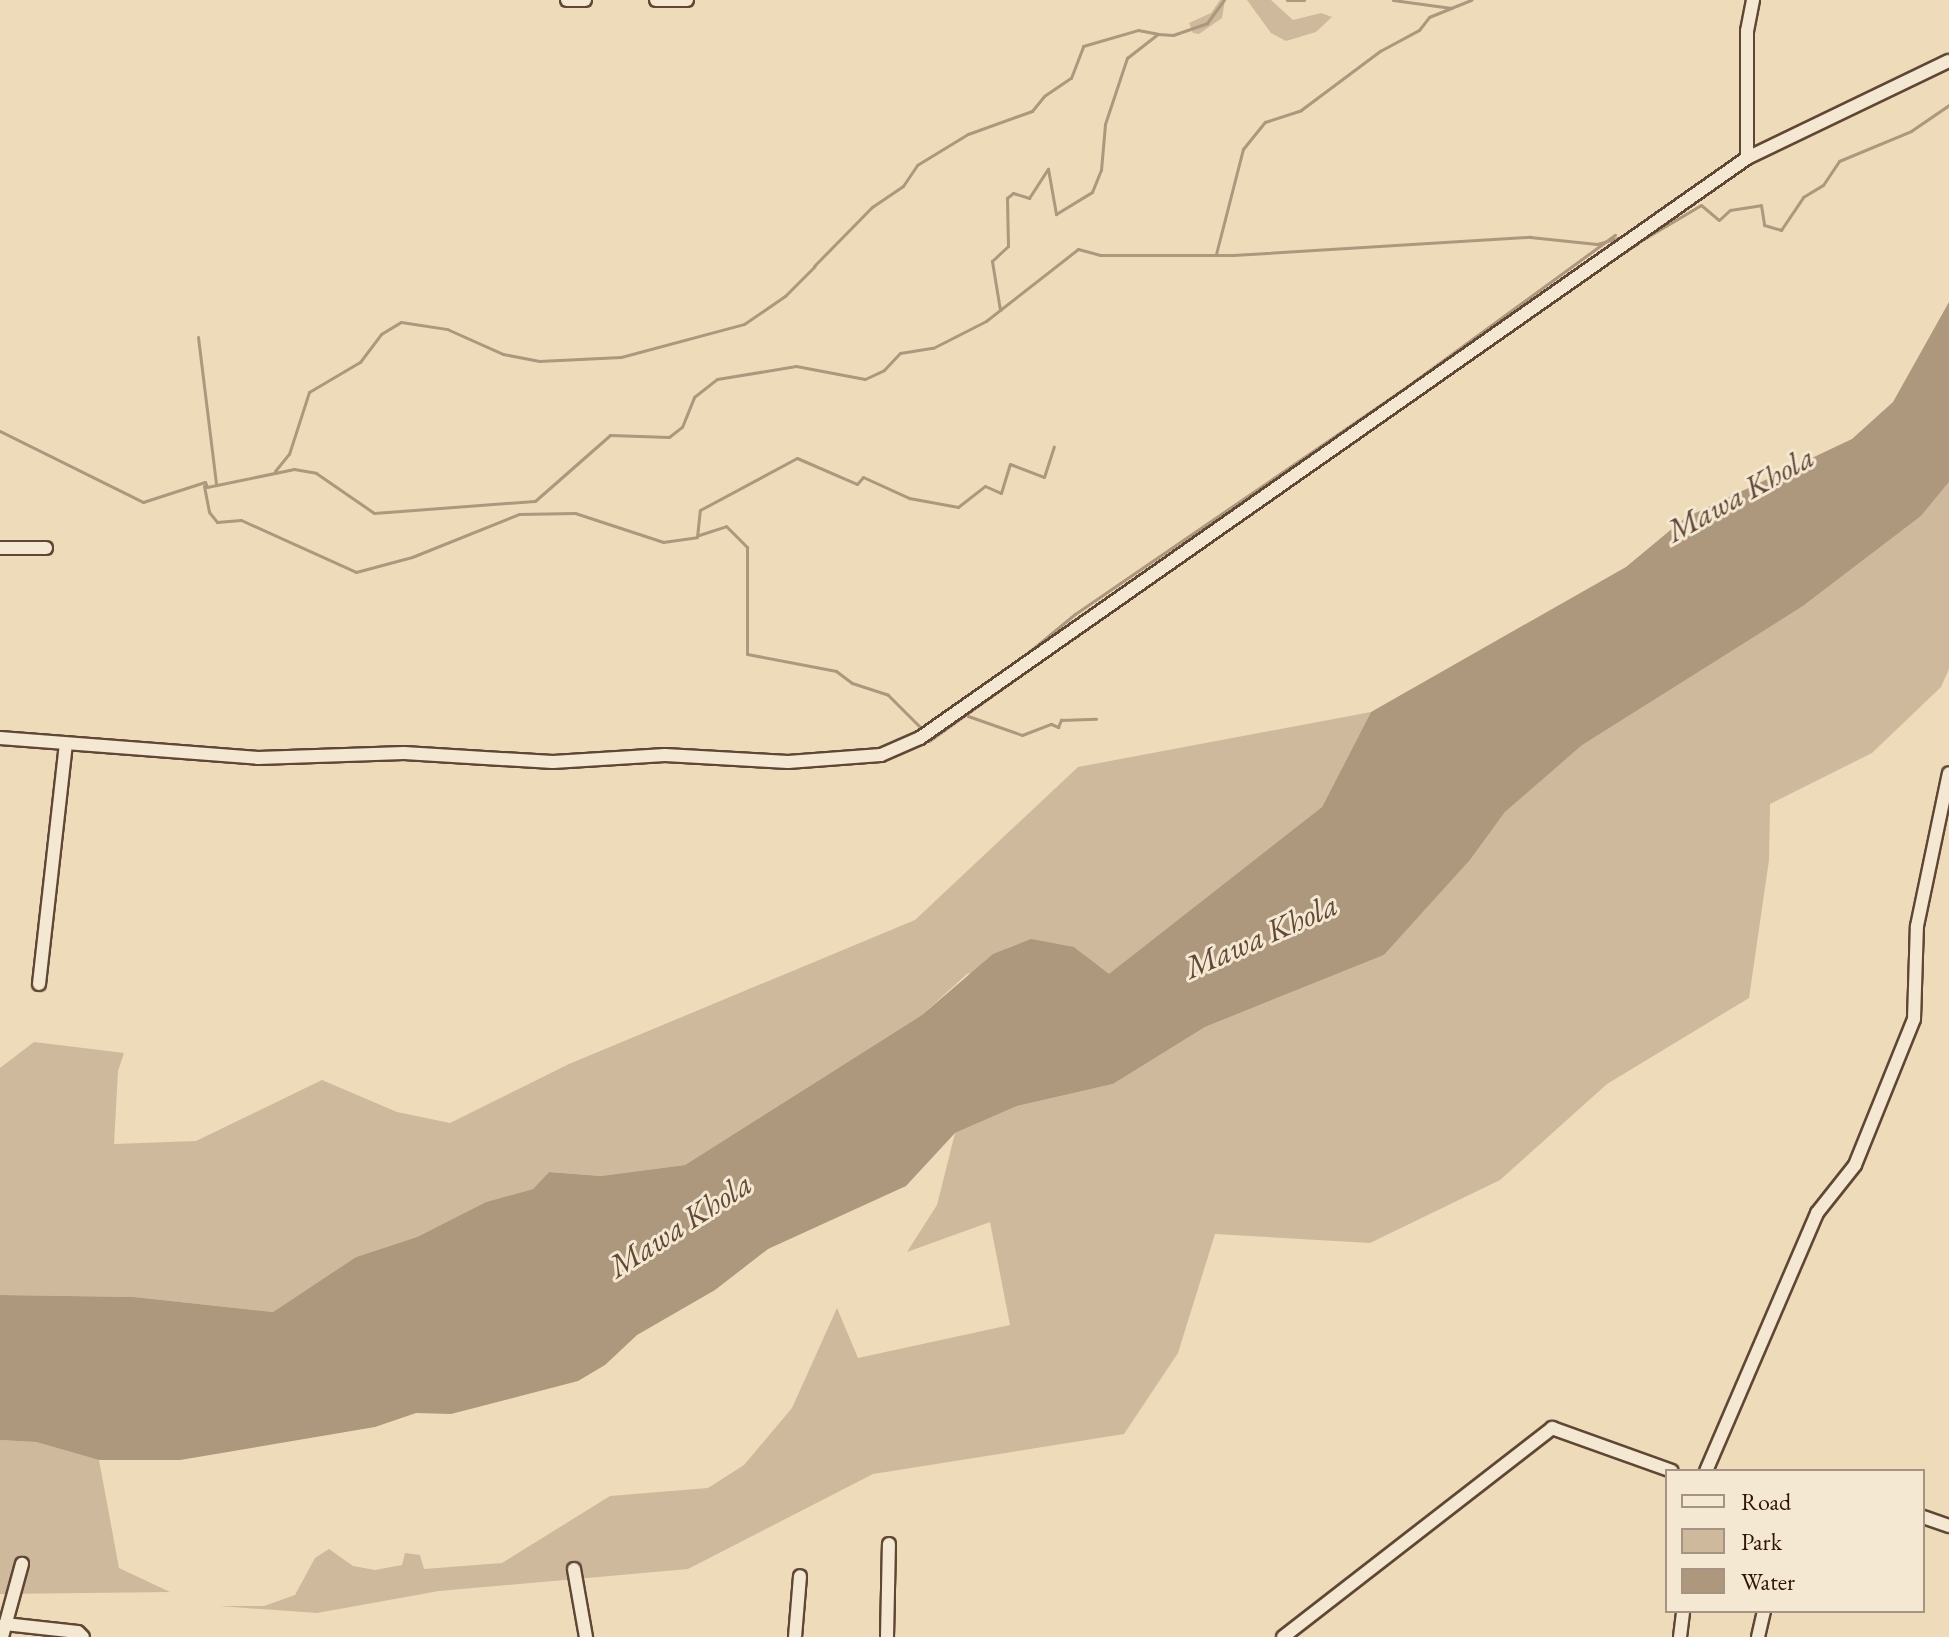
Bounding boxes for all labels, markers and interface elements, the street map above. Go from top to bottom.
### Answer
water label: Mawa Khola [1659,437,1821,551]
water label: Mawa Khola [1178,885,1344,987]
water label: Mawa Khola [601,1164,759,1286]
legend [1665,1469,1925,1613]
text: Road [1741,1486,1791,1517]
text: Park [1741,1526,1782,1557]
text: Water [1741,1566,1795,1597]

